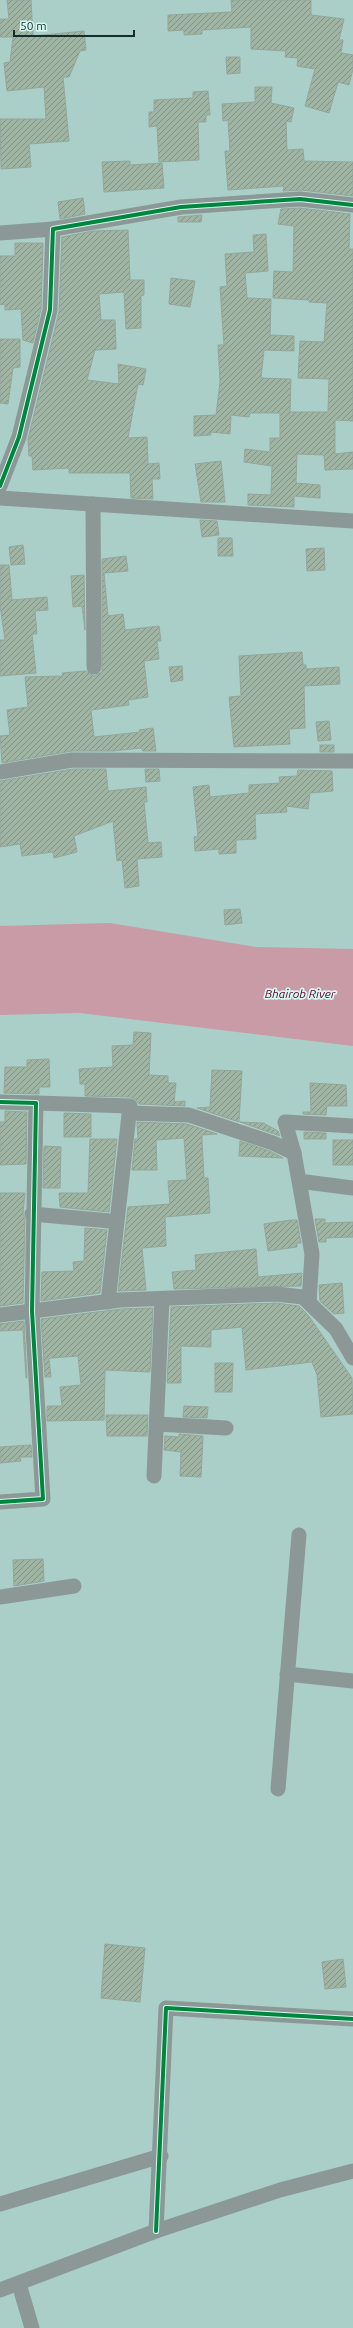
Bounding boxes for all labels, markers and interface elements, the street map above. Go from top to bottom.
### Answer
scale bar [14,12,134,38]
text: 50 m [20,19,47,32]
water label: Bhairob River [265,987,336,1000]

